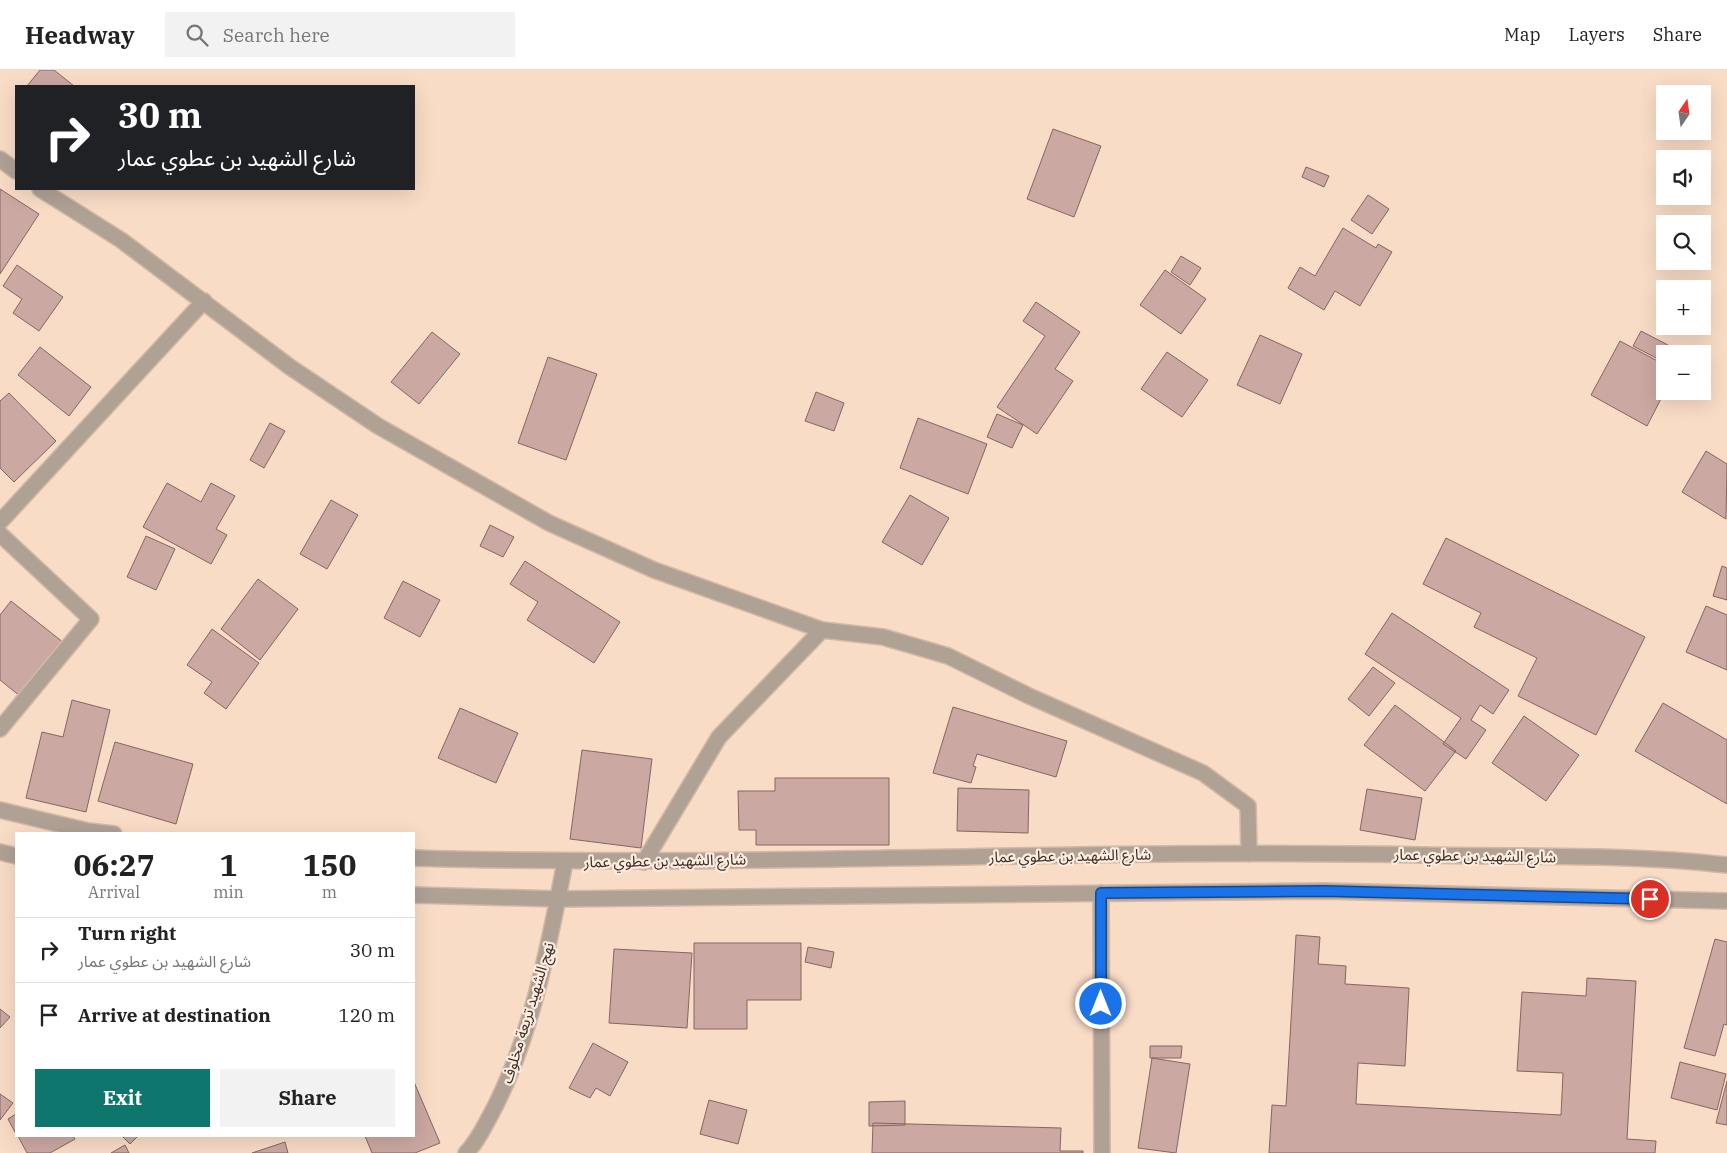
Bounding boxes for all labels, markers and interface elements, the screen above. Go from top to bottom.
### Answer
search box [165,12,515,57]
text: Headway [25,19,135,51]
icon: search [183,21,211,49]
text: Search here [223,23,330,47]
text: Map [1504,23,1541,46]
text: Layers [1569,23,1625,46]
text: Share [1653,23,1702,46]
north arrow [1656,85,1711,140]
map controls [1656,85,1711,400]
text: 30 m [118,92,202,138]
icon: right [35,105,100,170]
text: شارع الشهيد بن عطوي عمار [118,143,356,172]
button: sound [1656,150,1711,205]
button: search [1656,215,1711,270]
button: + [1656,280,1711,335]
button: − [1656,345,1711,400]
text: 06:27 [74,845,155,884]
text: 1 [220,845,238,884]
text: 150 [302,845,356,884]
street label: شارع الشهيد بن عطوي عمار [988,845,1152,869]
street label: شارع الشهيد بن عطوي عمار [1393,845,1557,869]
street label: شارع الشهيد بن عطوي عمار [583,850,747,874]
pin [1629,878,1671,920]
text: Arrival [88,882,140,902]
text: min [213,882,244,902]
text: m [322,882,337,902]
icon: arrive [1636,885,1664,913]
text: Turn right [78,921,176,945]
icon: right [35,936,63,964]
text: 30 m [350,938,395,962]
street label: نهج الشهيد تريعة مخلوف [497,940,561,1087]
text: شارع الشهيد بن عطوي عمار [78,951,251,971]
position arrow [1074,977,1126,1029]
icon: arrive [35,1001,63,1029]
text: Arrive at destination [78,1003,271,1027]
text: 120 m [338,1003,395,1027]
button: Exit [35,1069,210,1127]
button: Share [220,1069,395,1127]

